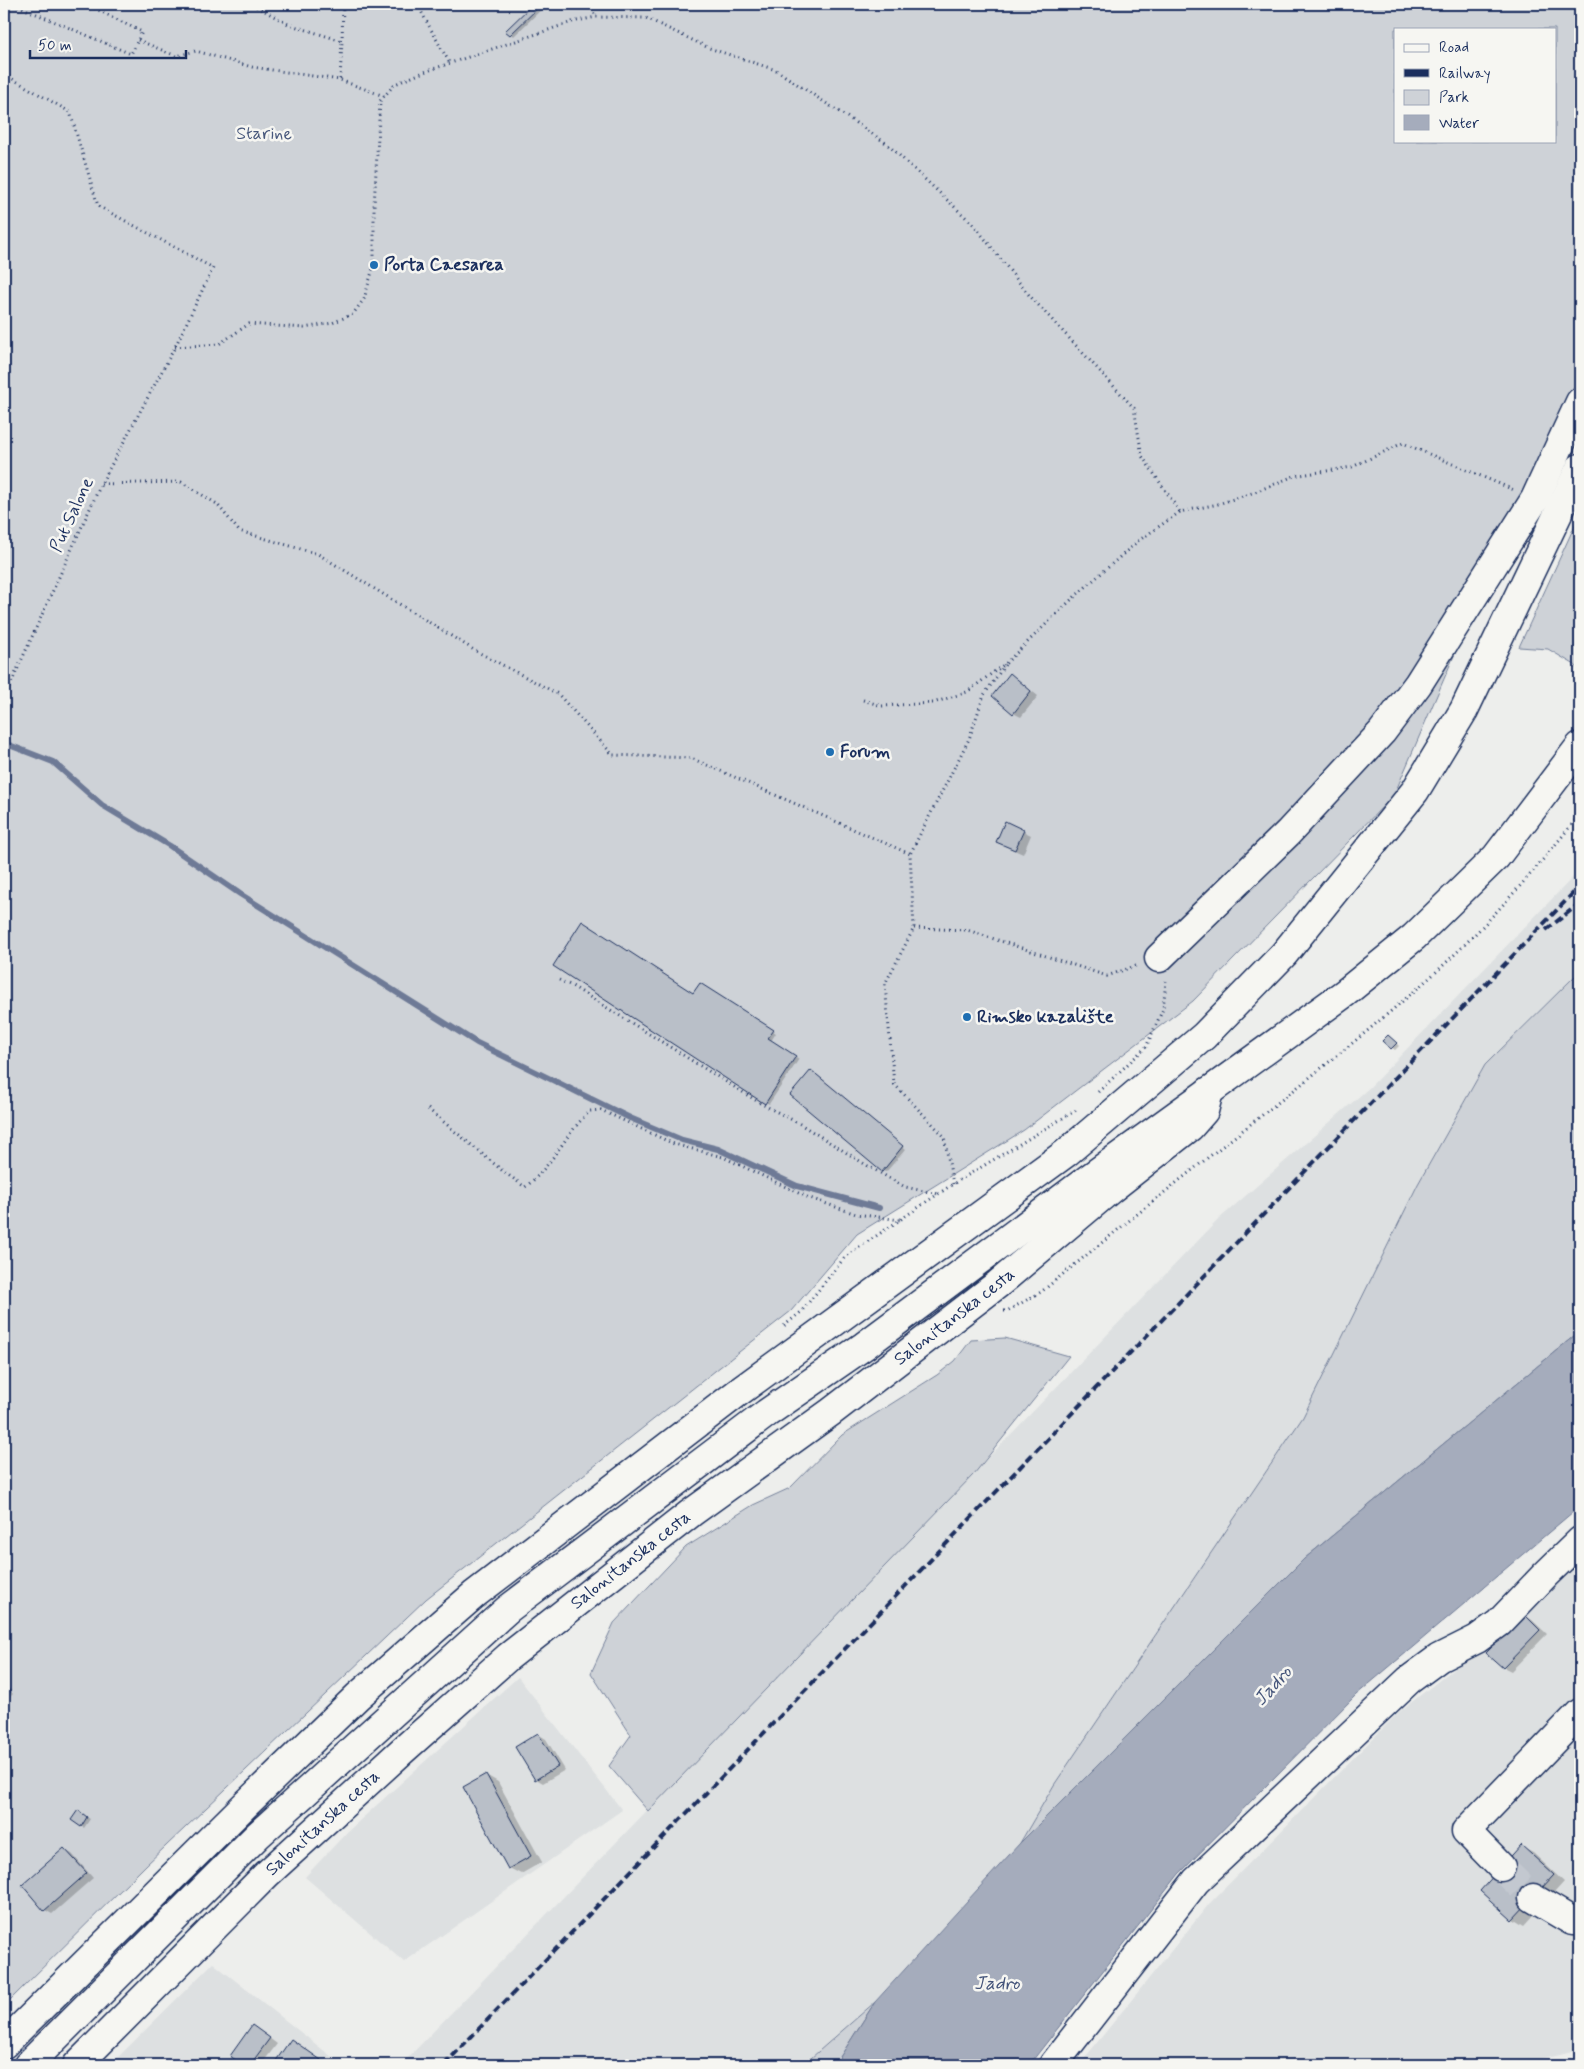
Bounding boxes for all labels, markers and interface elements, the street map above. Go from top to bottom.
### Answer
scale bar [30,28,186,60]
legend [1394,28,1556,142]
text: 50 m [38,36,72,56]
text: Road [1439,38,1469,58]
text: Railway [1439,64,1491,84]
text: Park [1439,88,1469,108]
text: Water [1439,114,1479,134]
park label: Starine [236,122,292,146]
place label: Porta Caesarea [384,253,504,277]
marker: Porta Caesarea [368,259,380,271]
street label: Put Salone [44,474,100,556]
place label: Forum [840,740,891,764]
marker: Forum [824,746,836,758]
place label: Rimsko kazalište [977,1005,1114,1029]
marker: Rimsko kazalište [961,1011,973,1023]
street label: Salonitanska cesta [889,1263,1020,1371]
street label: Salonitanska cesta [566,1506,696,1615]
water label: Jadro [1248,1660,1298,1711]
street label: Salonitanska cesta [261,1765,385,1881]
water label: Jadro [974,1971,1021,1996]

